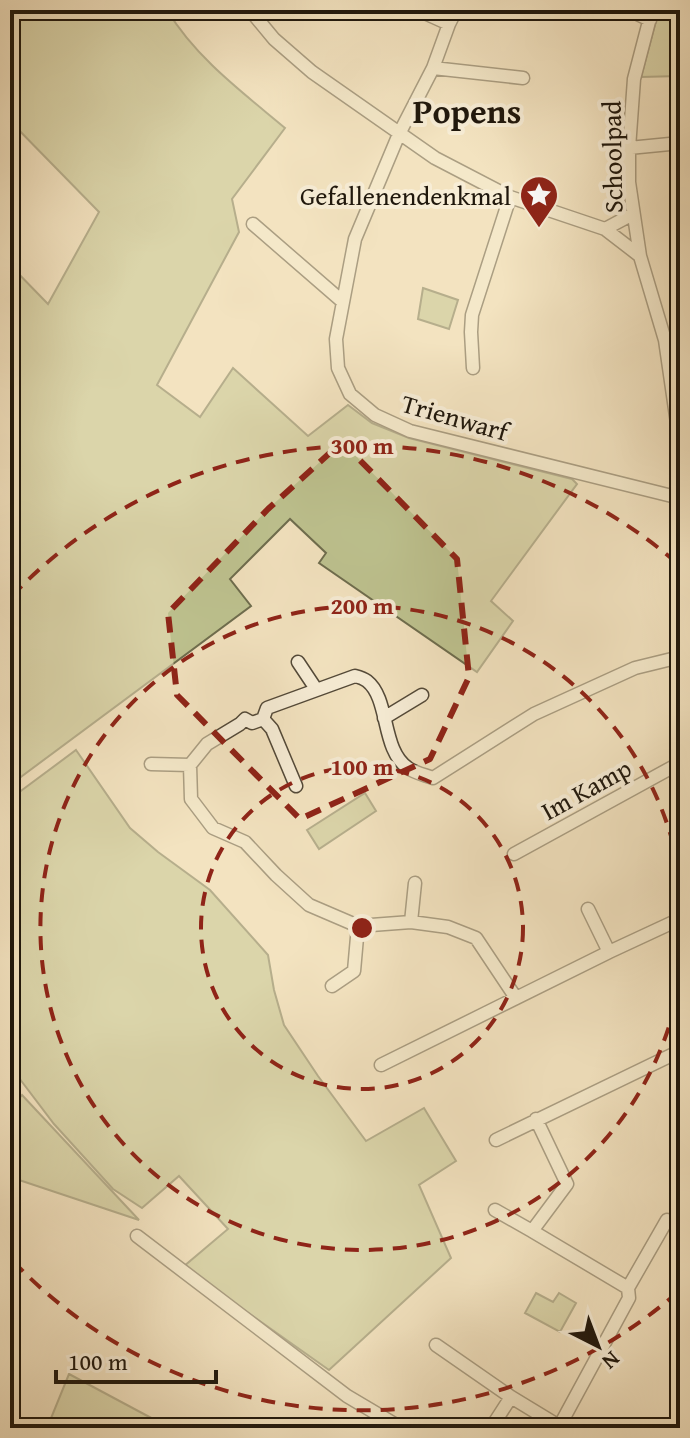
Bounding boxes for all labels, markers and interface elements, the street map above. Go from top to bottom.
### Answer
district label: Popens [413,86,521,135]
street label: Schoolpad [592,100,632,214]
place icon: Gefallenendenkmal [518,174,560,229]
place label: Gefallenendenkmal [300,176,511,215]
street label: Trienwarf [397,383,515,451]
text: 300 m [330,428,394,463]
text: 200 m [330,588,394,623]
street label: Im Kamp [534,748,638,830]
text: 100 m [330,749,394,784]
centre of rings [348,914,376,942]
north arrow [558,1306,638,1386]
scale bar [56,1334,216,1384]
text: 100 m [68,1344,128,1379]
text: N [595,1344,628,1378]

